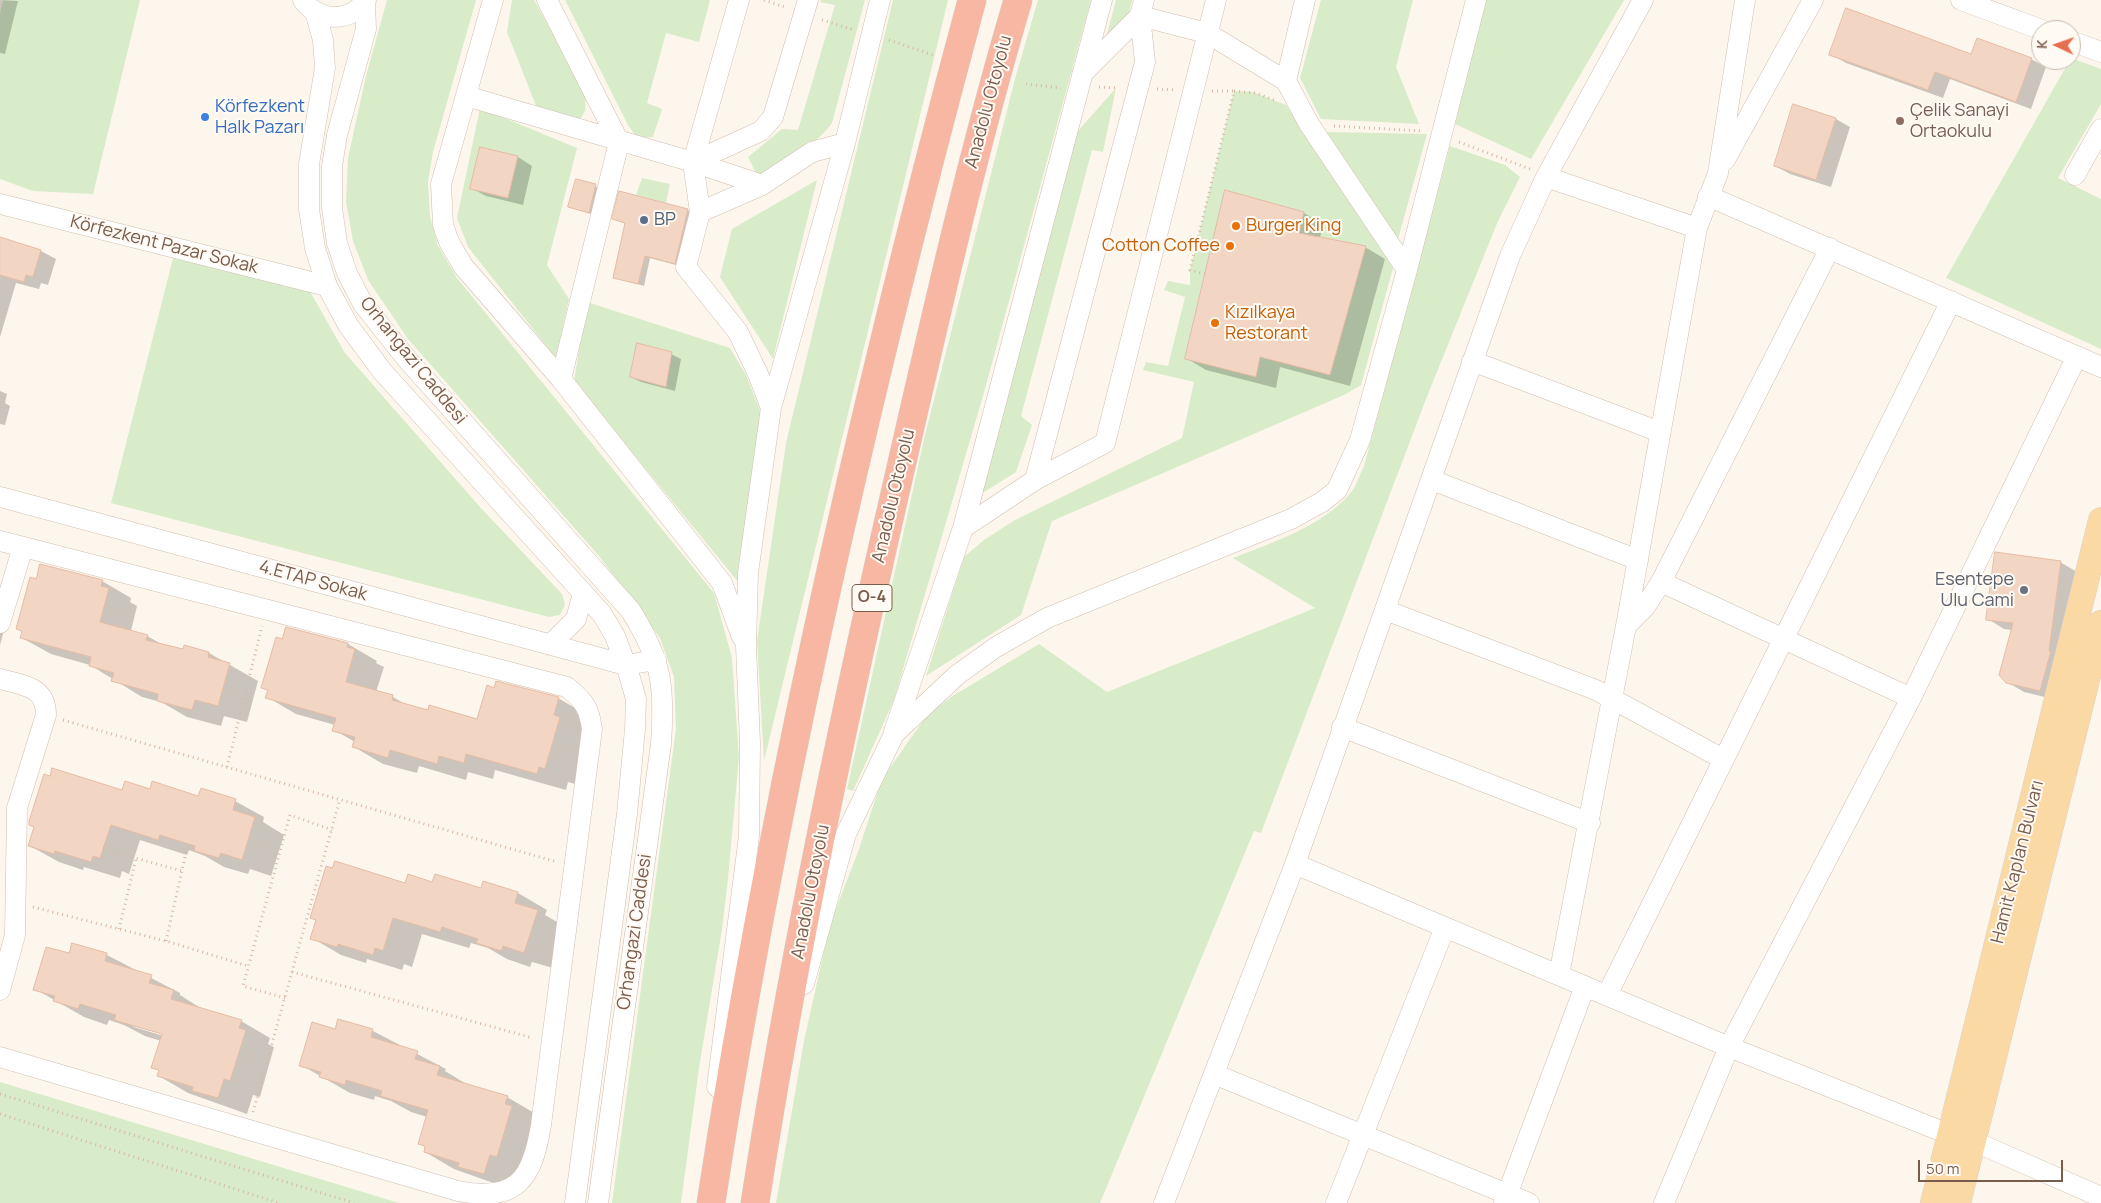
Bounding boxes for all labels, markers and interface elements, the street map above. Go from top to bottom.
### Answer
north arrow [2031,20,2081,70]
street label: Anadolu Otoyolu [961,33,1017,171]
text: K [2032,39,2051,49]
place label: Körfezkent Halk Pazarı [215,96,305,138]
place label: Çelik Sanayi Ortaokulu [1910,100,2009,142]
marker: Körfezkent Halk Pazarı [199,111,211,123]
marker: Çelik Sanayi Ortaokulu [1894,115,1906,127]
place label: BP [654,209,676,231]
street label: Körfezkent Pazar Sokak [68,211,260,279]
marker: BP [638,214,650,226]
place label: Burger King [1246,215,1341,237]
marker: Burger King [1230,220,1242,232]
place label: Cotton Coffee [1102,235,1220,257]
marker: Cotton Coffee [1224,240,1236,252]
street label: Orhangazi Caddesi [355,293,471,429]
place label: Kızılkaya Restorant [1225,302,1308,344]
marker: Kızılkaya Restorant [1209,317,1221,329]
street label: Anadolu Otoyolu [868,427,920,565]
street label: 4.ETAP Sokak [257,556,369,606]
place label: Esentepe Ulu Cami [1935,569,2014,612]
road number: O-4 [852,584,892,612]
marker: Esentepe Ulu Cami [2018,584,2030,596]
street label: Hamit Kaplan Bulvarı [1987,778,2049,946]
street label: Anadolu Otoyolu [787,823,835,961]
street label: Orhangazi Caddesi [613,853,657,1011]
scale bar [1921,1150,2066,1182]
text: 50 m [1926,1158,1960,1179]

